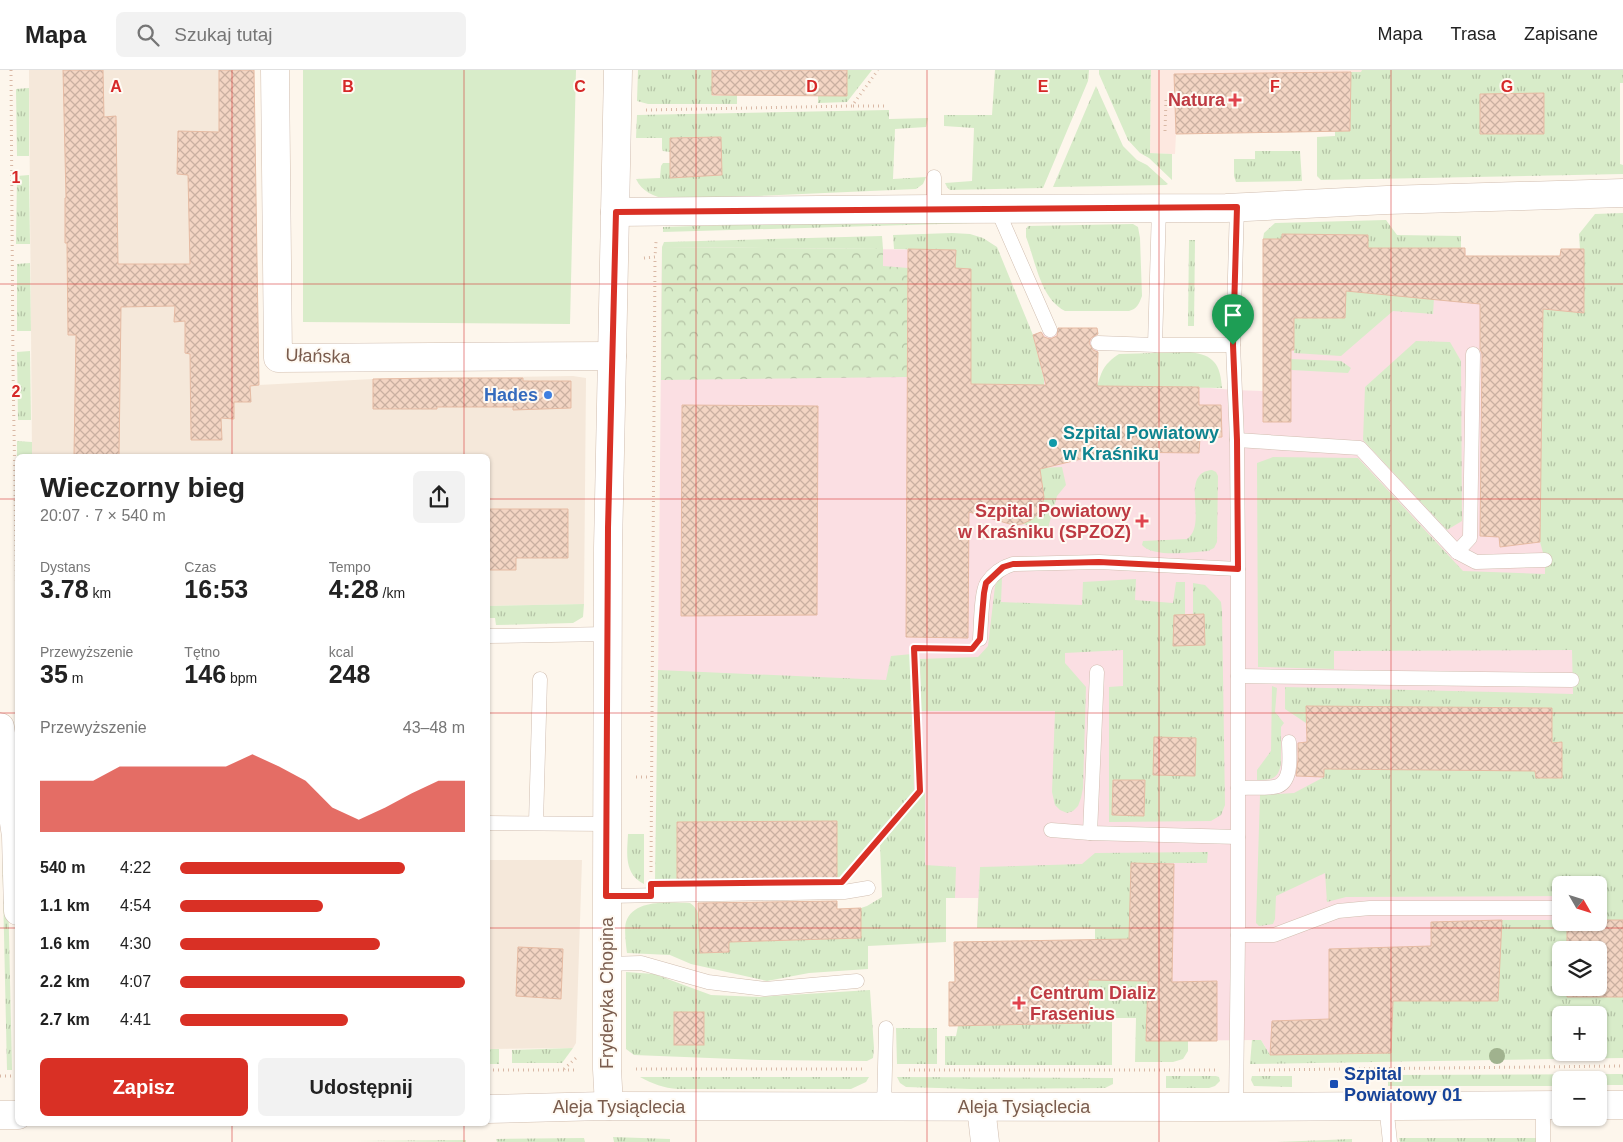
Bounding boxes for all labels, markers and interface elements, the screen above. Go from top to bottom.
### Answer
search box [116,12,466,57]
text: Mapa [25,21,86,48]
icon: search [134,21,162,49]
text: Szukaj tutaj [174,24,273,45]
text: Mapa [1378,24,1423,44]
text: Trasa [1451,24,1496,44]
text: Zapisane [1524,24,1598,44]
text: A [110,78,122,95]
text: B [342,78,354,95]
text: C [574,78,586,95]
text: D [806,78,818,95]
text: E [1038,78,1049,95]
text: F [1270,78,1280,95]
text: G [1501,78,1513,95]
place label: Natura [1168,90,1226,110]
marker: Natura [1229,94,1241,106]
text: 1 [12,169,21,186]
pin [1212,294,1254,345]
icon: arrive [1219,301,1247,329]
street label: Ułańska [285,345,352,367]
text: 2 [12,383,21,400]
place label: Hades [484,385,538,405]
marker: Hades [542,389,554,401]
place label: Szpital Powiatowy w Kraśniku [1062,423,1219,464]
marker: Szpital Powiatowy w Kraśniku [1047,437,1059,449]
button: share [413,471,465,523]
text: Wieczorny bieg [40,472,245,503]
place label: Szpital Powiatowy w Kraśniku (SPZOZ) [957,501,1131,542]
text: 20:07 · 7 × 540 m [40,507,166,524]
marker: Szpital Powiatowy w Kraśniku (SPZOZ) [1135,514,1149,528]
text: Dystans [40,559,91,575]
text: Czas [184,559,216,575]
text: Tempo [329,559,371,575]
text: 3.78 [40,575,89,603]
text: 16:53 [184,575,248,603]
text: 4:28 [329,575,379,603]
text: km [89,585,111,601]
text: /km [379,585,405,601]
text: Przewyższenie [40,644,133,660]
text: Tętno [184,644,220,660]
text: kcal [329,644,354,660]
text: 35 [40,660,68,688]
text: 146 [184,660,226,688]
text: 248 [329,660,370,688]
text: m [68,670,83,686]
text: bpm [226,670,257,686]
text: Przewyższenie [40,719,147,736]
text: 43–48 m [403,719,465,736]
text: 540 m [40,859,85,876]
text: 4:22 [120,859,151,876]
north arrow [1552,876,1608,931]
map controls [1552,876,1607,1126]
text: 1.1 km [40,897,90,914]
text: 4:54 [120,897,151,914]
street label: Fryderyka Chopina [597,916,617,1069]
text: 1.6 km [40,935,90,952]
text: 4:30 [120,935,151,952]
button: layers [1552,941,1607,996]
text: 2.2 km [40,973,90,990]
text: 4:07 [120,973,151,990]
place label: Centrum Dializ Frasenius [1030,983,1156,1024]
marker: Centrum Dializ Frasenius [1012,996,1026,1010]
button: + [1552,1006,1607,1061]
text: 2.7 km [40,1011,90,1028]
text: 4:41 [120,1011,151,1028]
button: Zapisz [40,1058,248,1116]
button: Udostępnij [258,1058,465,1116]
place label: Szpital Powiatowy 01 [1344,1064,1462,1105]
button: − [1552,1071,1607,1126]
marker: Szpital Powiatowy 01 [1328,1078,1340,1090]
street label: Aleja Tysiąclecia [553,1097,686,1117]
street label: Aleja Tysiąclecia [958,1097,1091,1117]

